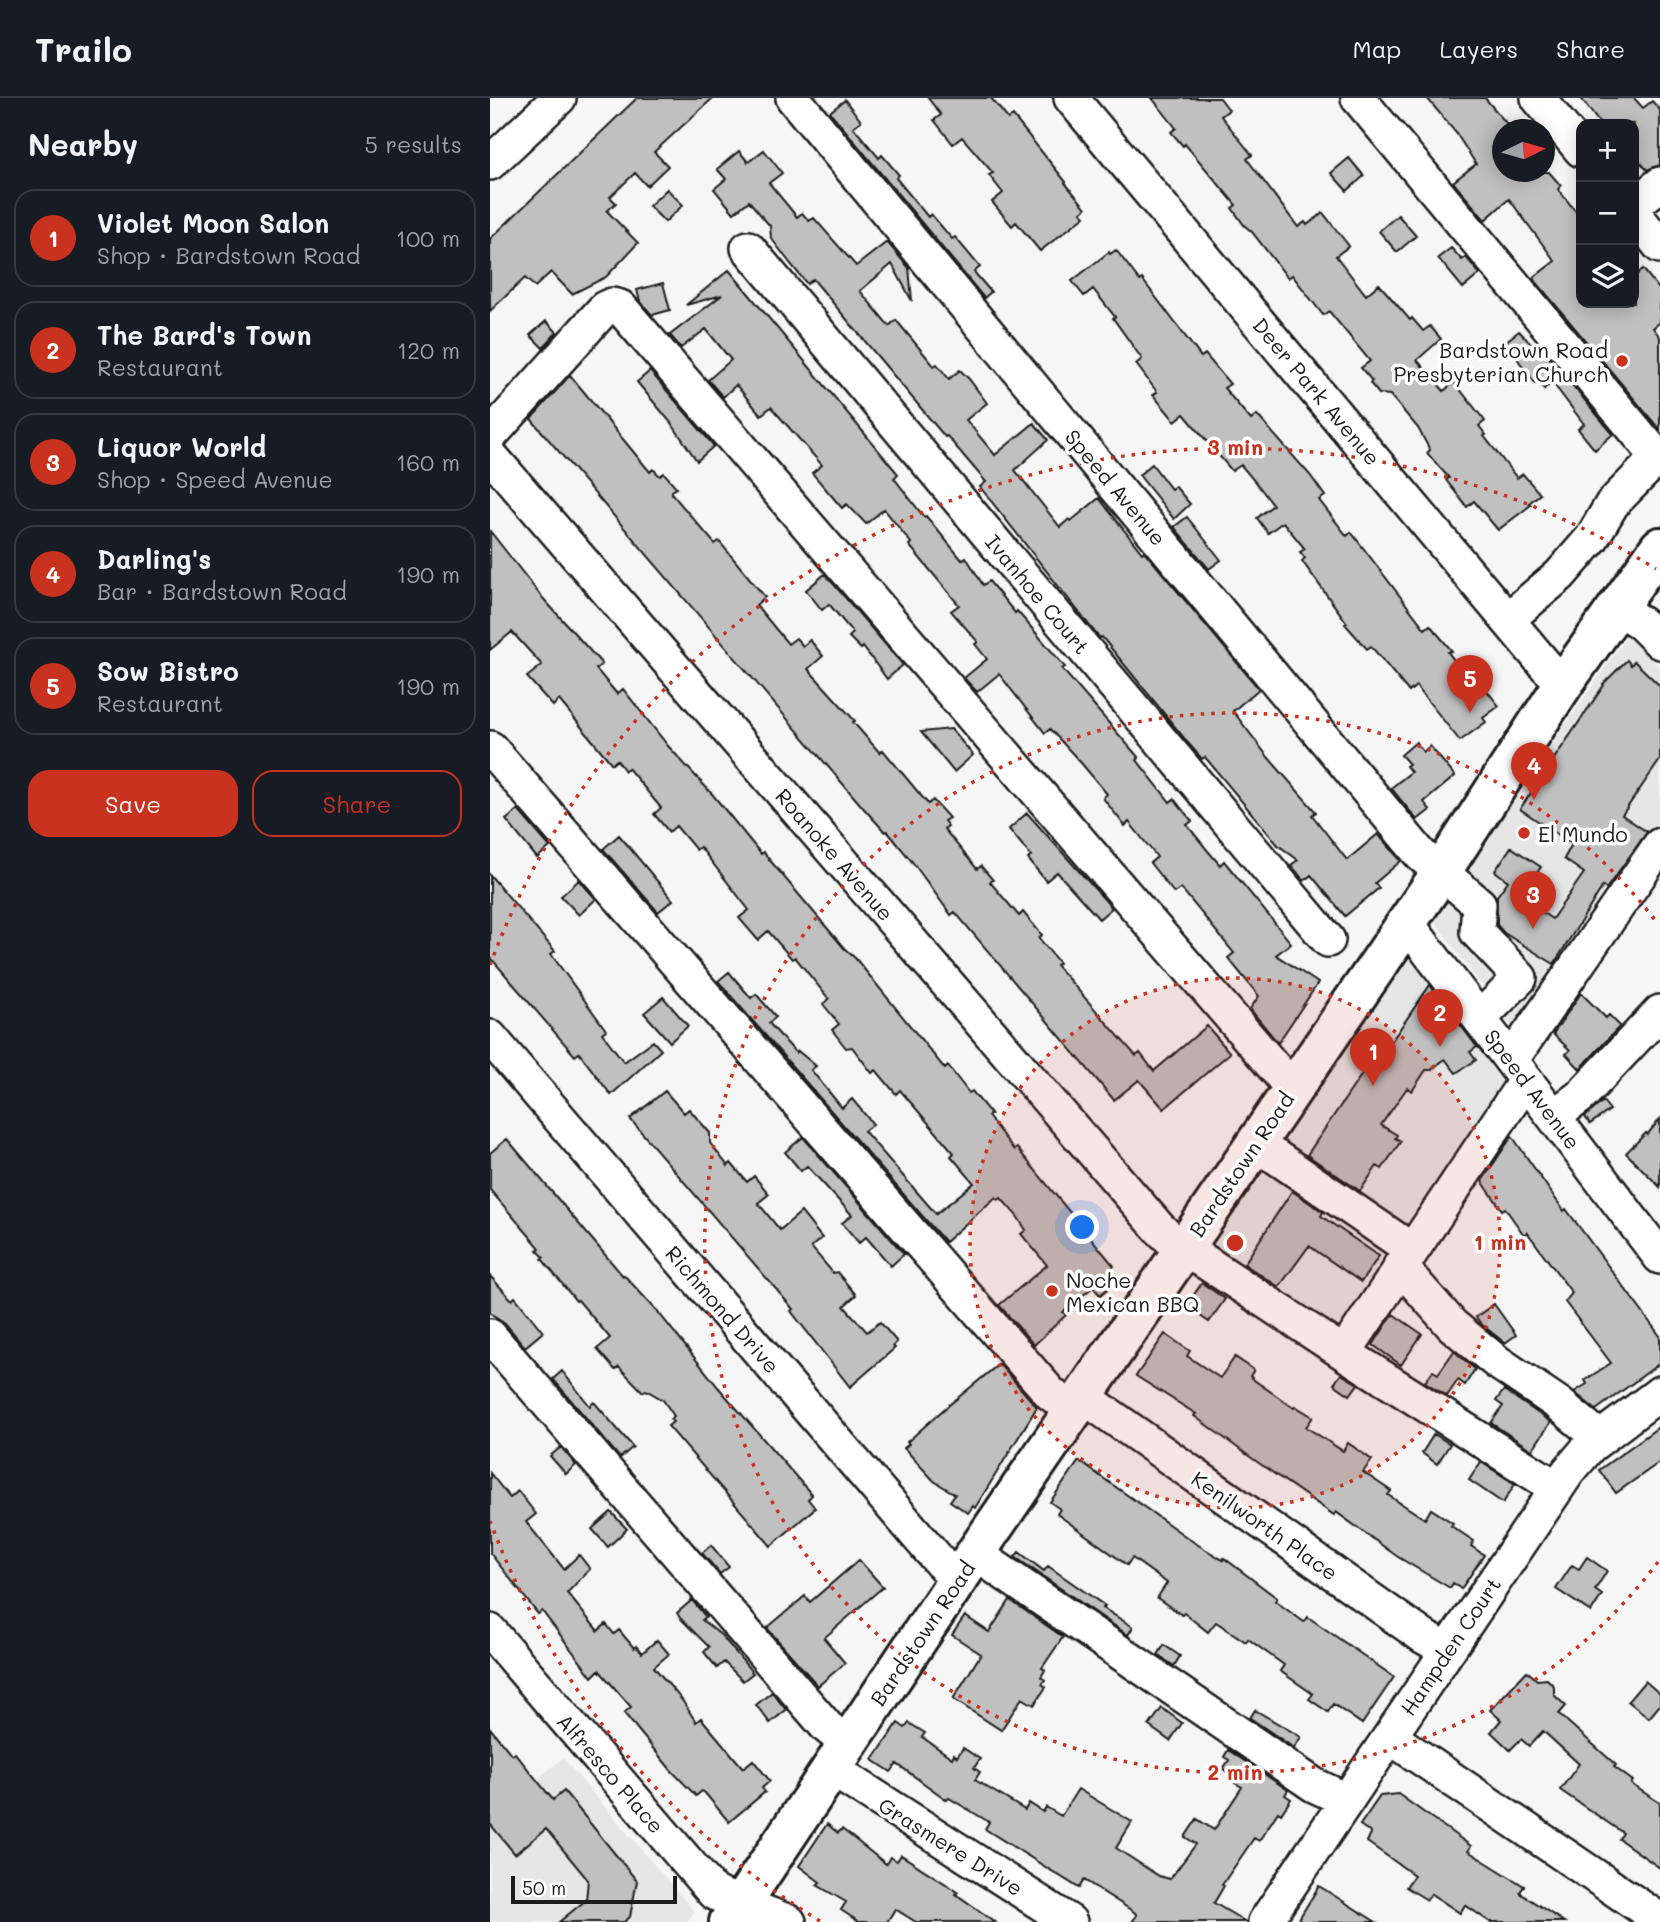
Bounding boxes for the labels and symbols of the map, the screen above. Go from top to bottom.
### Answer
north arrow [1492,119,1555,182]
street label: Deer Park Avenue [1247,312,1387,470]
place label: Bardstown Road Presbyterian Church [1393,336,1608,387]
marker: Bardstown Road Presbyterian Church [1614,353,1630,369]
street label: Speed Avenue [1060,423,1172,551]
text: 3 min [1207,433,1263,460]
street label: Ivanhoe Court [980,529,1096,659]
pin: 5 [1447,655,1493,713]
pin: 4 [1511,742,1557,800]
street label: Roanoke Avenue [770,782,900,926]
place label: El Mundo [1538,820,1628,847]
marker: El Mundo [1516,825,1532,841]
pin: 3 [1510,871,1556,929]
pin: 2 [1417,989,1463,1047]
street label: Speed Avenue [1479,1024,1587,1154]
pin: 1 [1350,1028,1396,1086]
street label: Bardstown Road [1183,1086,1299,1242]
your location [1065,1210,1099,1244]
text: 1 min [1474,1228,1526,1255]
centre of rings [1223,1231,1247,1255]
street label: Richmond Drive [660,1240,786,1378]
place label: Noche Mexican BBQ [1066,1266,1199,1317]
marker: Noche Mexican BBQ [1044,1283,1060,1299]
street label: Kenilworth Place [1187,1464,1343,1586]
street label: Bardstown Road [864,1555,980,1711]
street label: Hampden Court [1394,1572,1506,1720]
street label: Alfresco Place [552,1708,670,1838]
text: 2 min [1207,1758,1263,1785]
street label: Grasmere Drive [874,1791,1028,1901]
scale bar [511,1873,677,1905]

